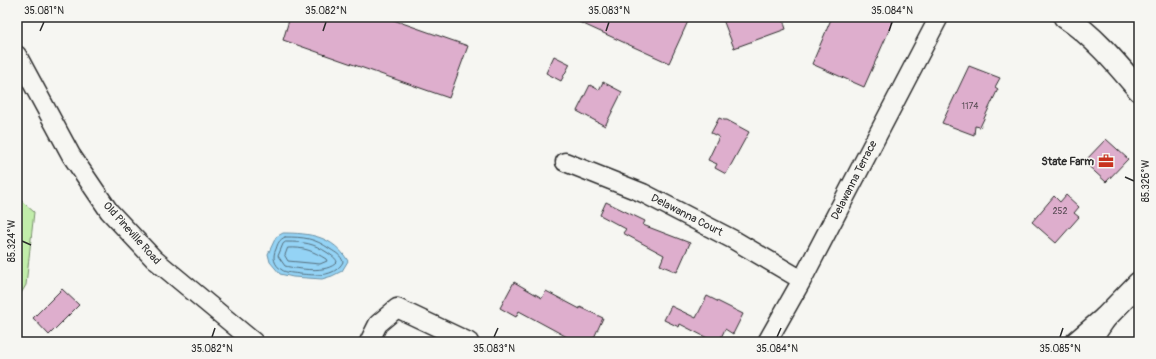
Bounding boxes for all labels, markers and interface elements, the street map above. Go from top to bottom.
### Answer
text: 35.081°N [24,5,64,17]
text: 35.082°N [305,5,347,17]
text: 35.083°N [588,5,630,17]
text: 35.084°N [871,5,913,17]
house number: 1174 [961,101,979,112]
street label: Delawanna Terrace [828,138,880,222]
office icon: State Farm [1097,152,1115,170]
place label: State Farm [1041,155,1094,168]
text: 85.326°W [1140,159,1152,202]
street label: Delawanna Court [649,191,726,239]
street label: Old Pineville Road [101,199,163,267]
house number: 252 [1053,206,1067,217]
text: 85.324°W [6,219,18,262]
text: 35.082°N [191,343,233,355]
text: 35.083°N [473,343,515,355]
text: 35.084°N [756,343,798,355]
text: 35.085°N [1039,343,1081,355]

